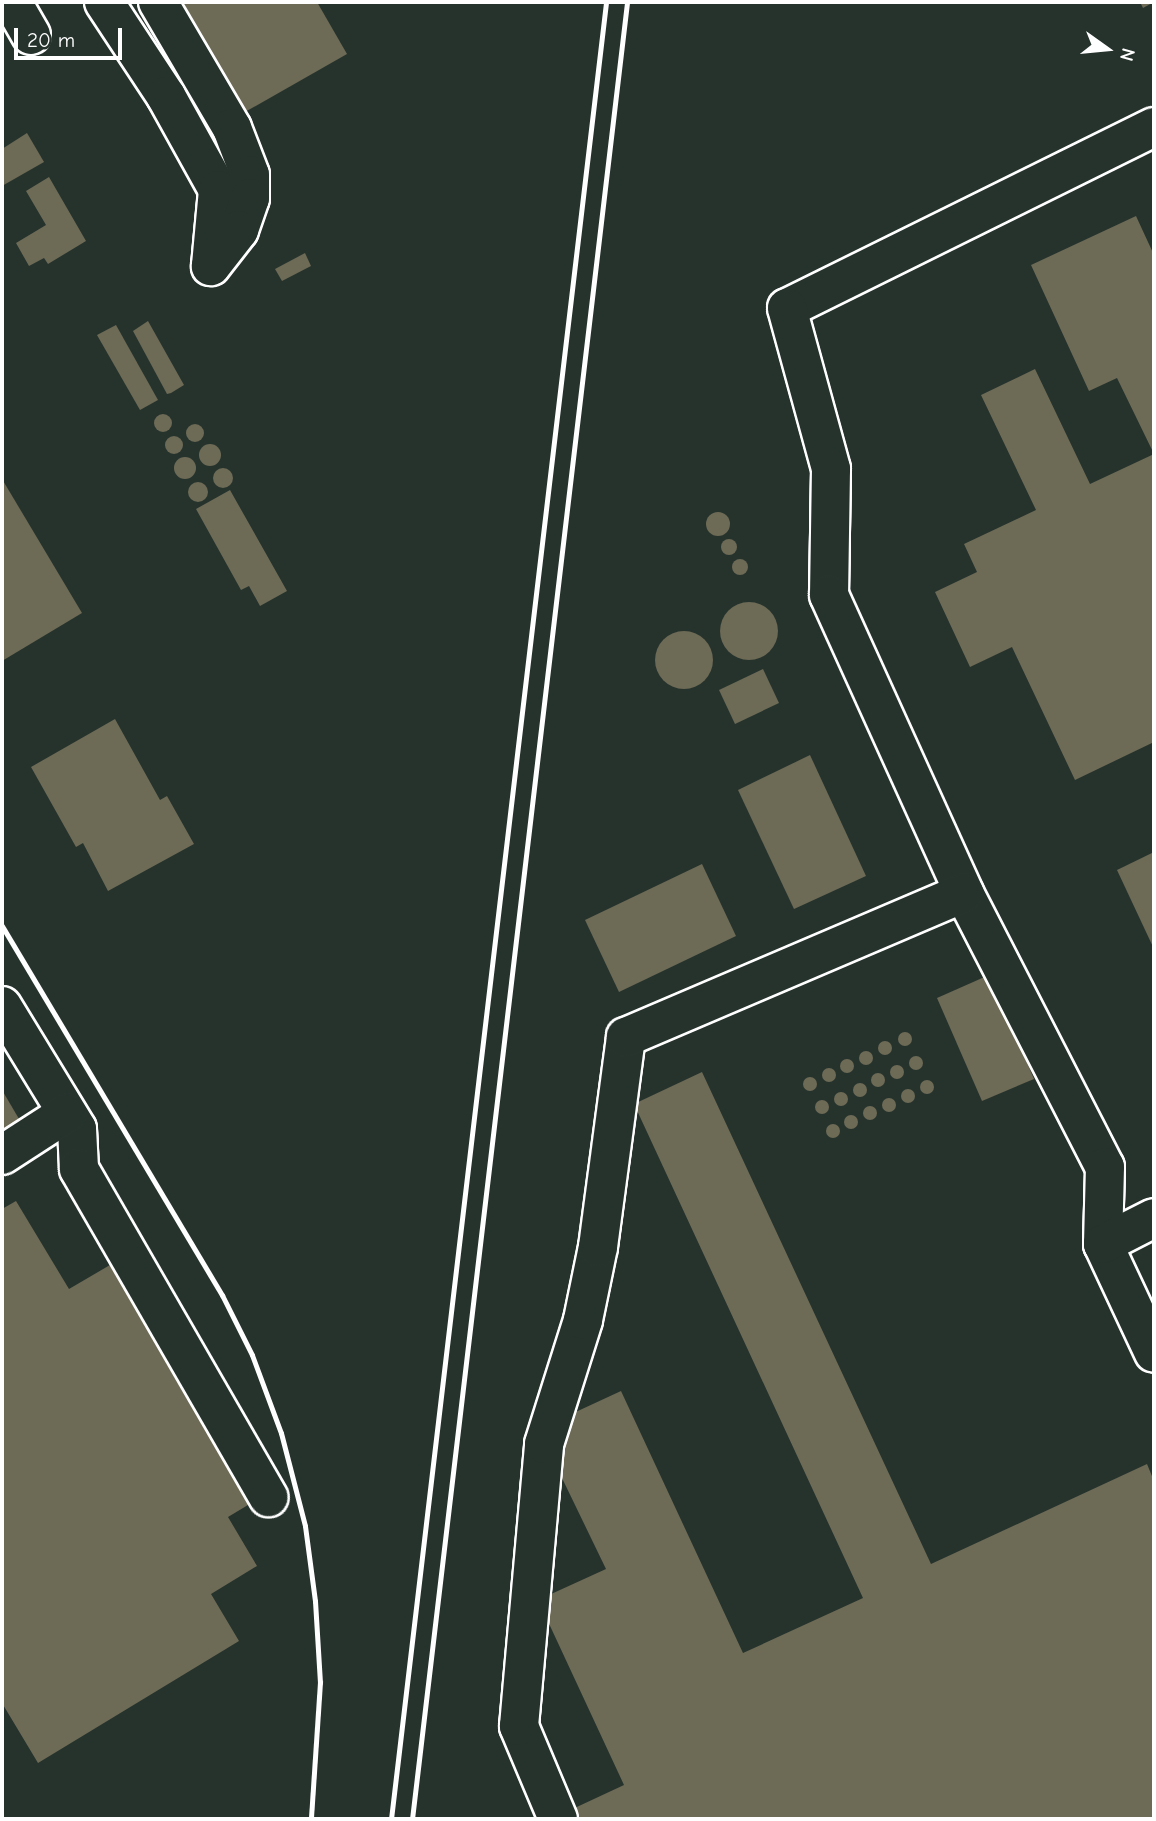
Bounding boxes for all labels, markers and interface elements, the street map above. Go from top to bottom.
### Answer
scale bar [18,14,126,58]
north arrow [1072,14,1142,84]
text: 20 m [27,28,75,52]
text: N [1115,46,1140,63]

